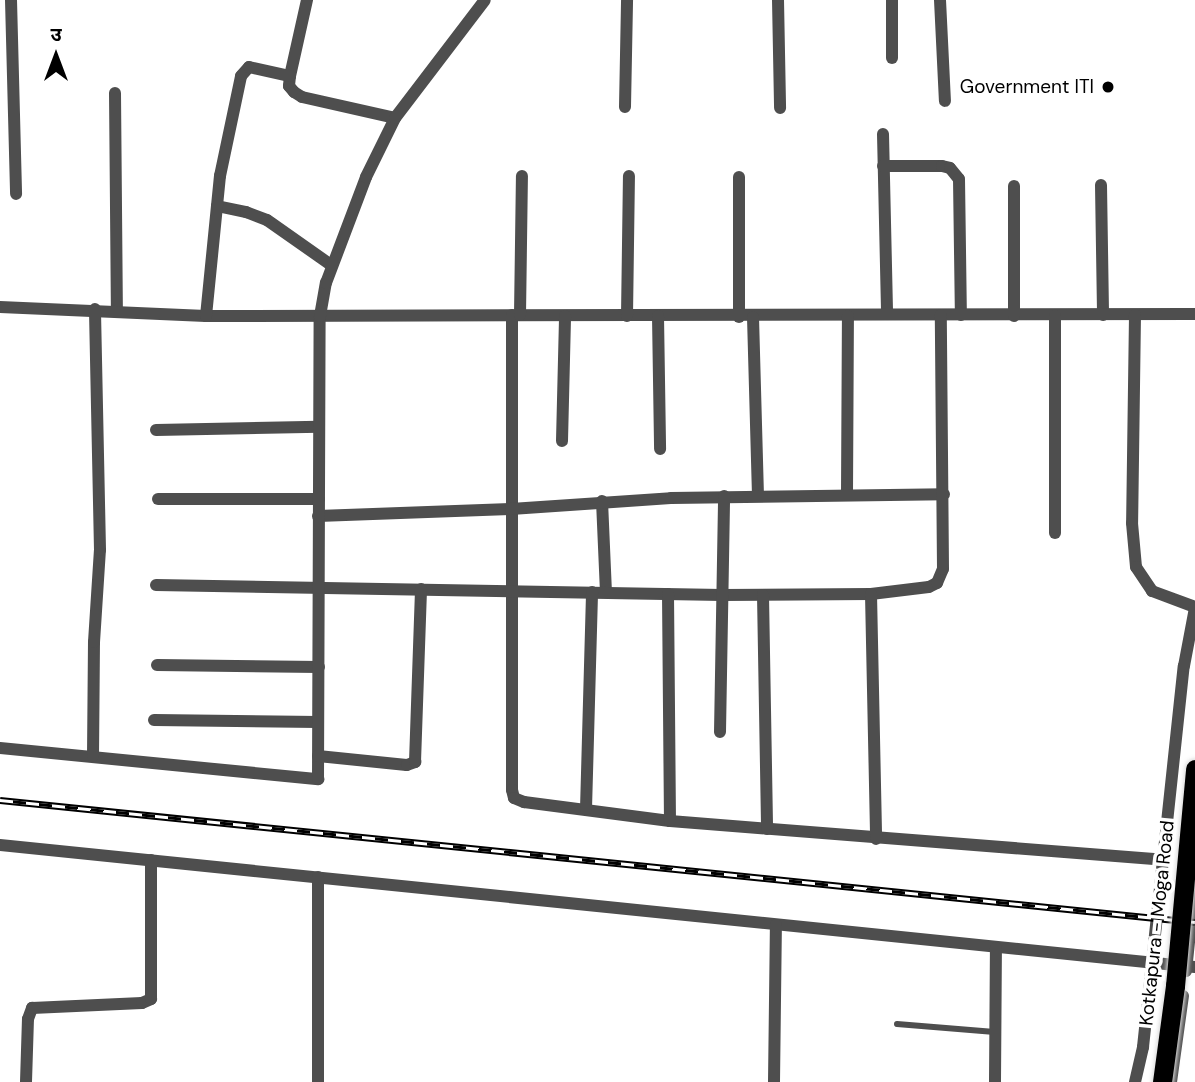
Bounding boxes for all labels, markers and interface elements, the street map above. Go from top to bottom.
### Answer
north arrow [21,21,91,91]
text: उ [50,22,62,47]
place label: Government ITI [960,76,1094,98]
marker: Government ITI [1100,79,1116,95]
street label: Kotkapura - Moga Road [1135,819,1179,1027]

